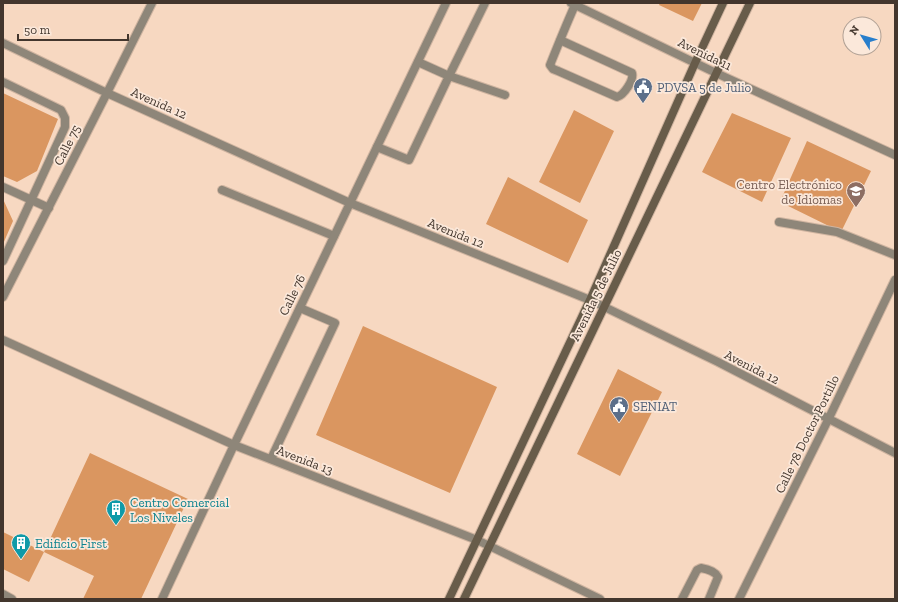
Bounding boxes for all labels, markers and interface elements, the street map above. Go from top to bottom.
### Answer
scale bar [18,16,128,42]
north arrow [842,16,882,56]
text: 50 m [24,23,51,37]
text: N [847,23,863,38]
street label: Avenida 11 [676,35,734,73]
public building icon: PDVSA 5 de Julio [632,76,654,104]
place label: PDVSA 5 de Julio [657,80,752,95]
street label: Avenida 12 [129,84,189,122]
street label: Calle 75 [50,122,84,168]
place label: Centro Electrónico de Idiomas [736,177,842,207]
school or university icon: Centro Electrónico de Idiomas [845,180,867,208]
street label: Avenida 12 [426,215,487,251]
street label: Avenida 5 de Julio [567,246,625,343]
street label: Calle 76 [276,272,308,318]
street label: Avenida 12 [722,347,782,387]
street label: Calle 78 Doctor Portillo [772,372,842,496]
public building icon: SENIAT [608,395,630,423]
place label: SENIAT [633,399,677,414]
street label: Avenida 13 [275,442,335,478]
place label: Centro Comercial Los Niveles [130,495,230,525]
building icon: Centro Comercial Los Niveles [105,498,127,526]
building icon: Edificio First [10,532,32,560]
place label: Edificio First [35,536,107,551]

